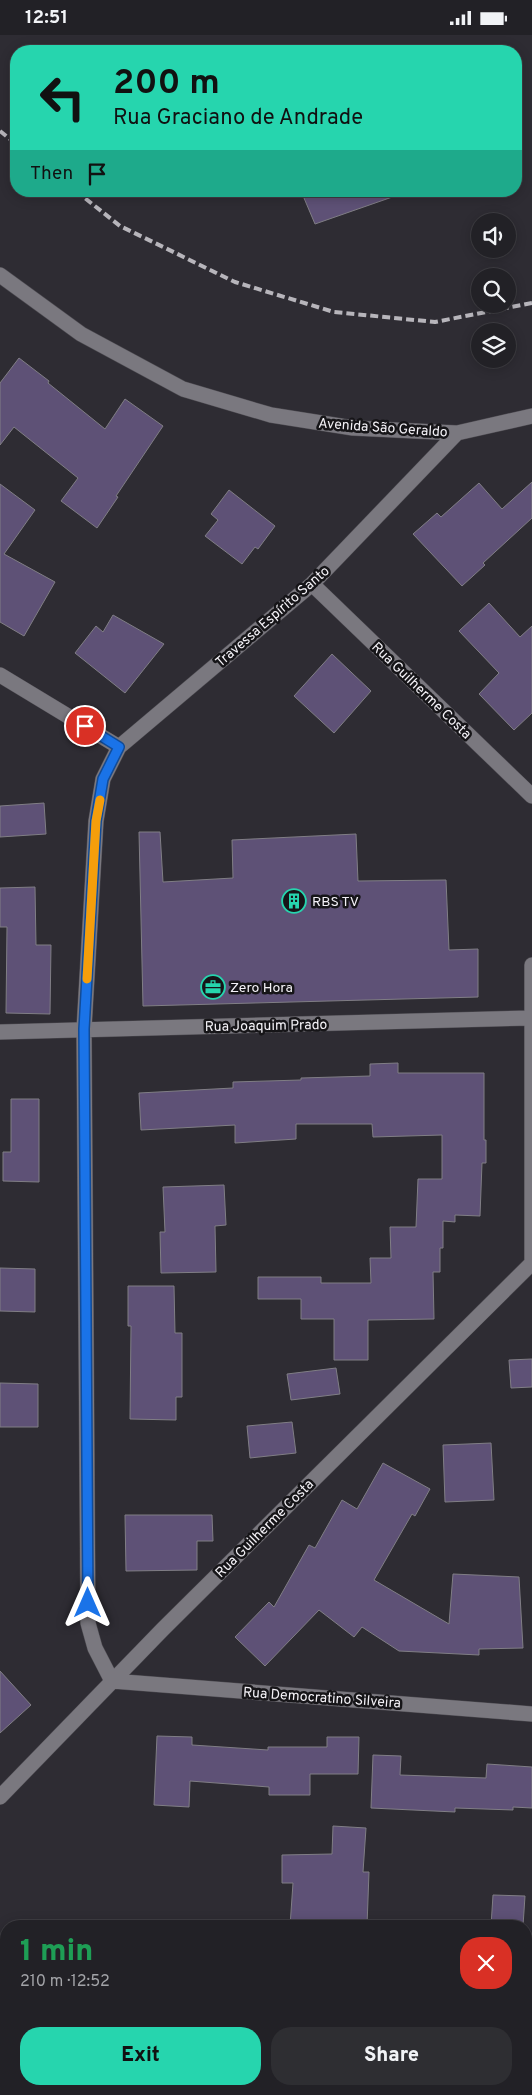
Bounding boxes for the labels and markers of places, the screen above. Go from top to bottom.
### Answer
pin [64,705,106,747]
building icon: RBS TV [281,888,307,914]
place label: RBS TV [312,894,359,911]
office icon: Zero Hora [200,974,226,1000]
place label: Zero Hora [230,980,293,997]

